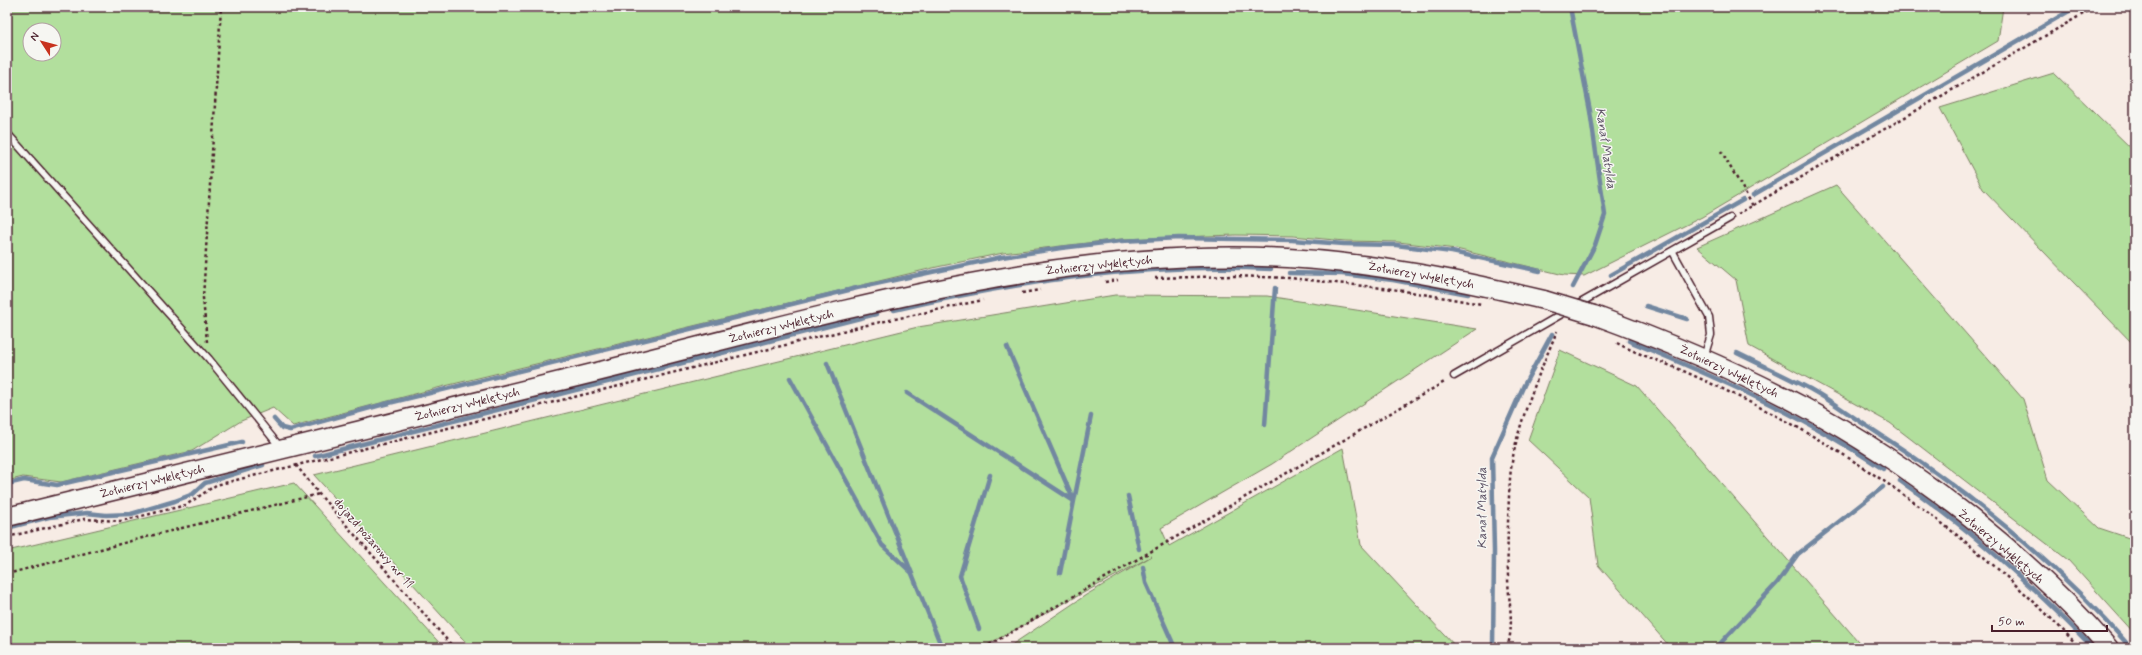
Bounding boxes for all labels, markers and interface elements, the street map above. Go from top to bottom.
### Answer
north arrow [22,22,62,62]
text: N [27,30,43,44]
water label: Kanał Matylda [1591,106,1620,190]
street label: Żołnierzy Wyklętych [1045,252,1154,280]
street label: Żołnierzy Wyklętych [1366,259,1476,293]
street label: Żołnierzy Wyklętych [727,306,836,348]
street label: Żołnierzy Wyklętych [1676,342,1781,402]
street label: Żołnierzy Wyklętych [413,384,522,426]
street label: Żołnierzy Wyklętych [98,461,207,503]
water label: Kanał Matylda [1474,467,1491,549]
street label: dojazd pożarowy nr 11 [330,495,417,592]
street label: Żołnierzy Wyklętych [1954,506,2047,588]
scale bar [1992,607,2107,633]
text: 50 m [1998,614,2025,630]

